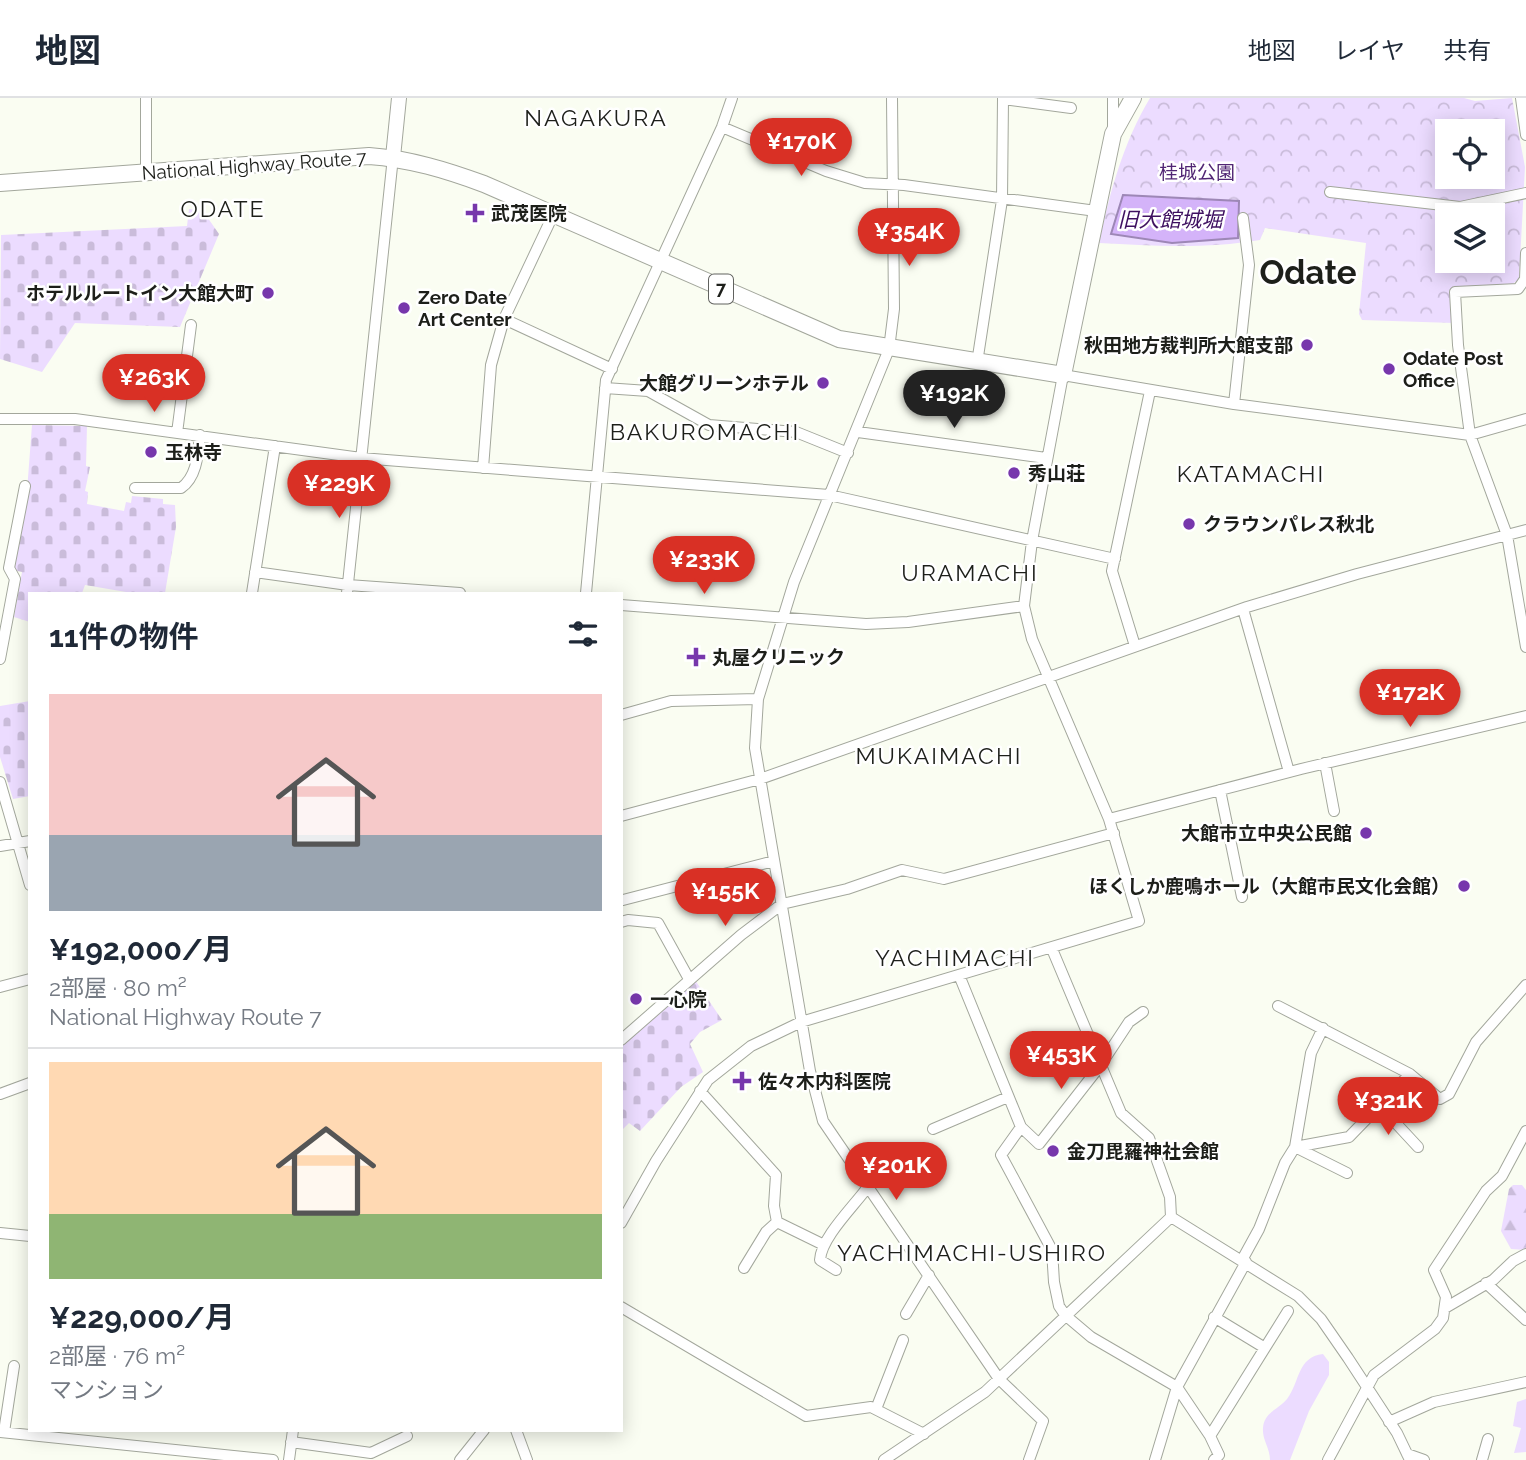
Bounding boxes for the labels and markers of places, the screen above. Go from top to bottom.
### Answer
pin: ¥170K [752,118,850,178]
place label: 武茂医院 [491,202,567,224]
marker: 武茂医院 [465,203,485,223]
pin: ¥354K [860,208,958,268]
place label: ホテルルートイン大館大町 [26,282,254,304]
marker: ホテルルートイン大館大町 [260,285,276,301]
place label: Zero Date Art Center [418,286,512,330]
marker: Zero Date Art Center [396,300,412,316]
place label: 秋田地方裁判所大館支部 [1084,334,1293,356]
marker: 秋田地方裁判所大館支部 [1299,337,1315,353]
place label: Odate Post Office [1403,347,1504,391]
pin: ¥263K [105,354,203,414]
marker: Odate Post Office [1381,361,1397,377]
pin: ¥192K [905,370,1003,430]
place label: 大館グリーンホテル [639,372,809,394]
marker: 大館グリーンホテル [815,375,831,391]
place label: 玉林寺 [165,441,222,463]
marker: 玉林寺 [143,444,159,460]
pin: ¥229K [290,460,388,520]
place label: 秀山荘 [1028,462,1085,484]
marker: 秀山荘 [1006,465,1022,481]
place label: クラウンパレス秋北 [1203,513,1374,535]
marker: クラウンパレス秋北 [1181,516,1197,532]
pin: ¥233K [655,536,753,596]
place label: 丸屋クリニック [712,646,845,668]
marker: 丸屋クリニック [686,647,706,667]
pin: ¥172K [1361,670,1459,729]
place label: 大館市立中央公民館 [1181,822,1352,844]
marker: 大館市立中央公民館 [1358,825,1374,841]
pin: ¥155K [676,868,774,928]
place label: ほくしか鹿鳴ホール（大館市民文化会館） [1089,875,1450,897]
marker: ほくしか鹿鳴ホール（大館市民文化会館） [1456,878,1472,894]
place label: 一心院 [650,988,707,1010]
marker: 一心院 [628,991,644,1007]
pin: ¥453K [1012,1032,1110,1091]
place label: 佐々木内科医院 [758,1070,891,1092]
marker: 佐々木内科医院 [732,1071,752,1091]
pin: ¥321K [1339,1077,1437,1137]
place label: 金刀毘羅神社会館 [1067,1140,1219,1162]
pin: ¥201K [847,1142,945,1202]
marker: 金刀毘羅神社会館 [1045,1143,1061,1159]

